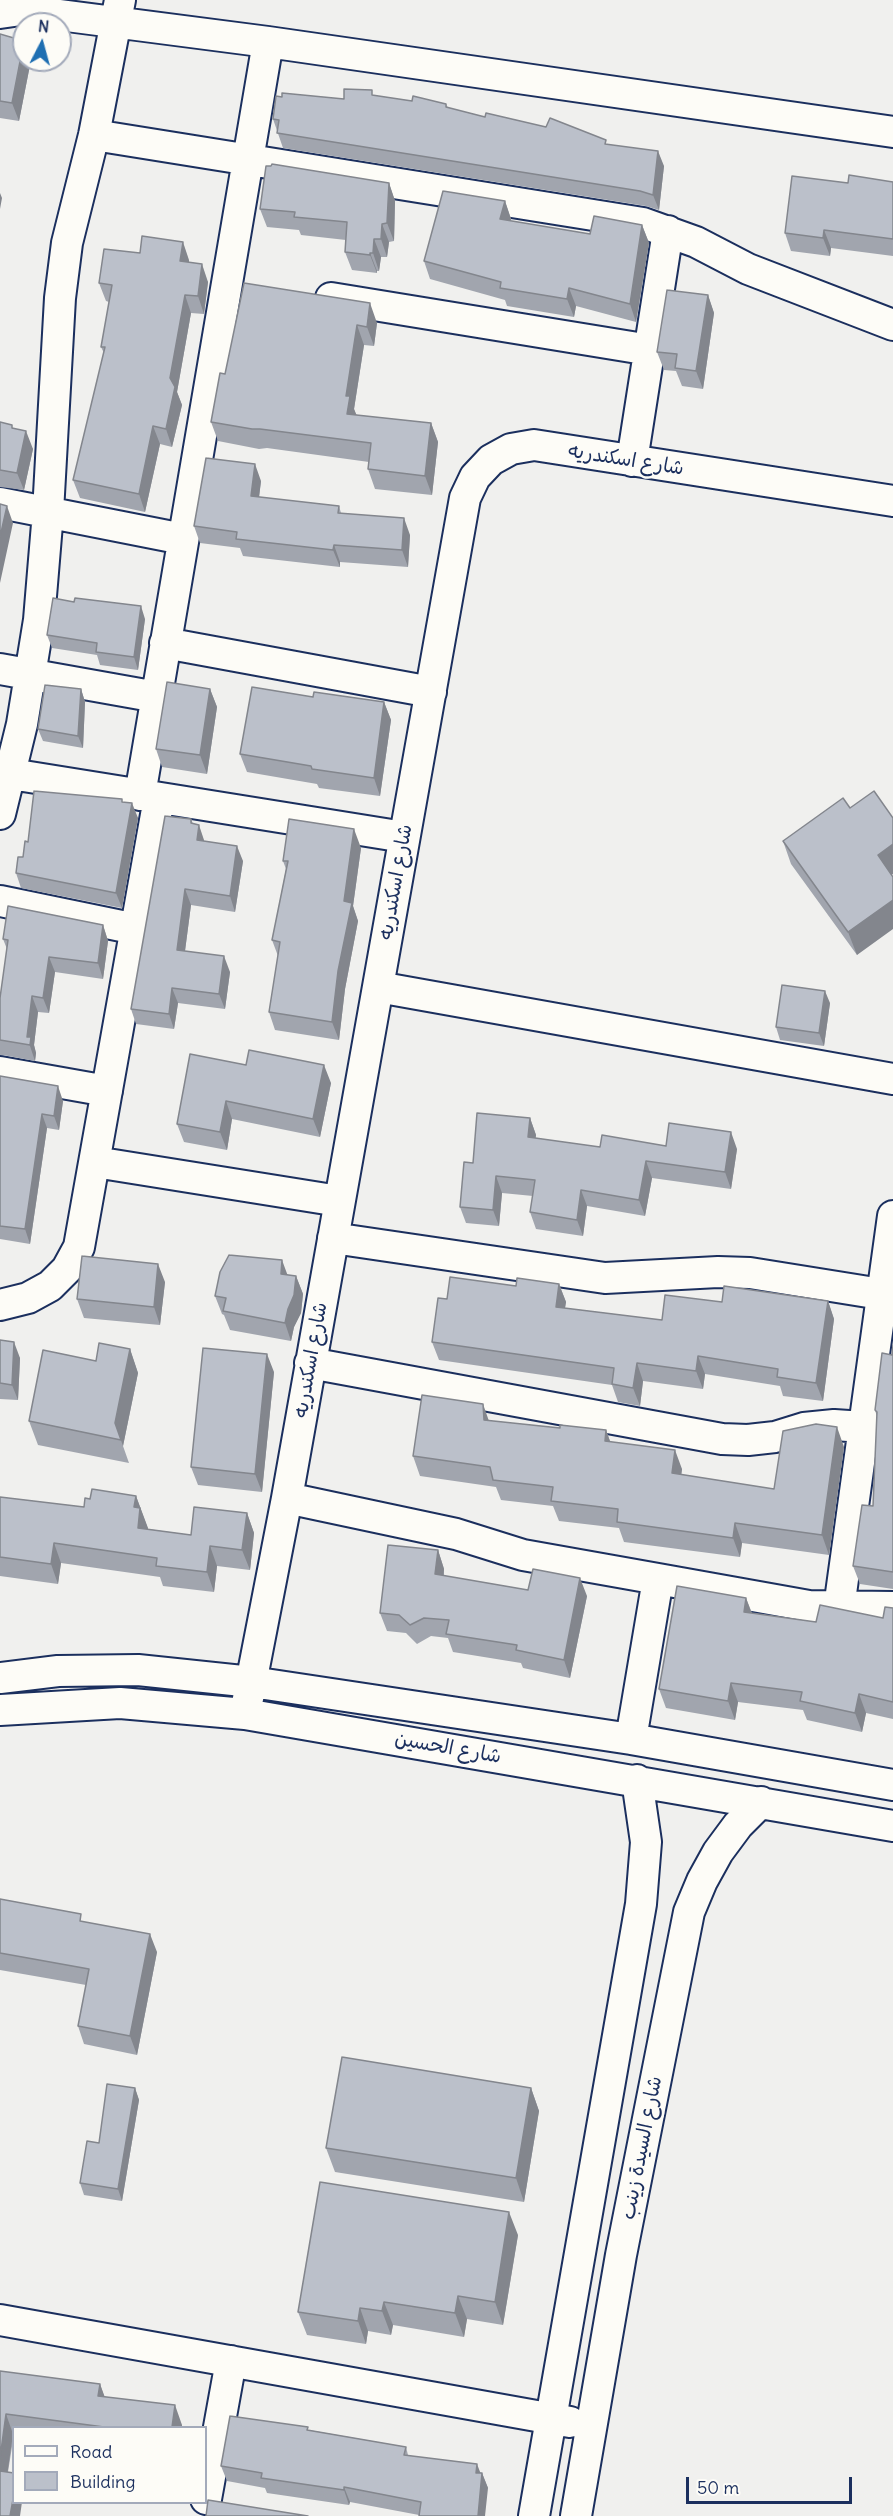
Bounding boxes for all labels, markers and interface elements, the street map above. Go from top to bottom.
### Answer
north arrow [12,12,72,72]
text: N [37,16,50,37]
street label: شارع اسكندريه [566,439,686,481]
street label: شارع اسكندريه [374,822,418,942]
street label: شارع اسكندريه [289,1300,333,1420]
street label: شارع الحسين [393,1727,503,1769]
street label: شارع السيدة زينب [616,2074,668,2222]
legend [12,2426,207,2504]
text: Road [70,2440,112,2463]
scale bar [689,2465,856,2503]
text: Building [70,2470,135,2493]
text: 50 m [697,2476,739,2499]

